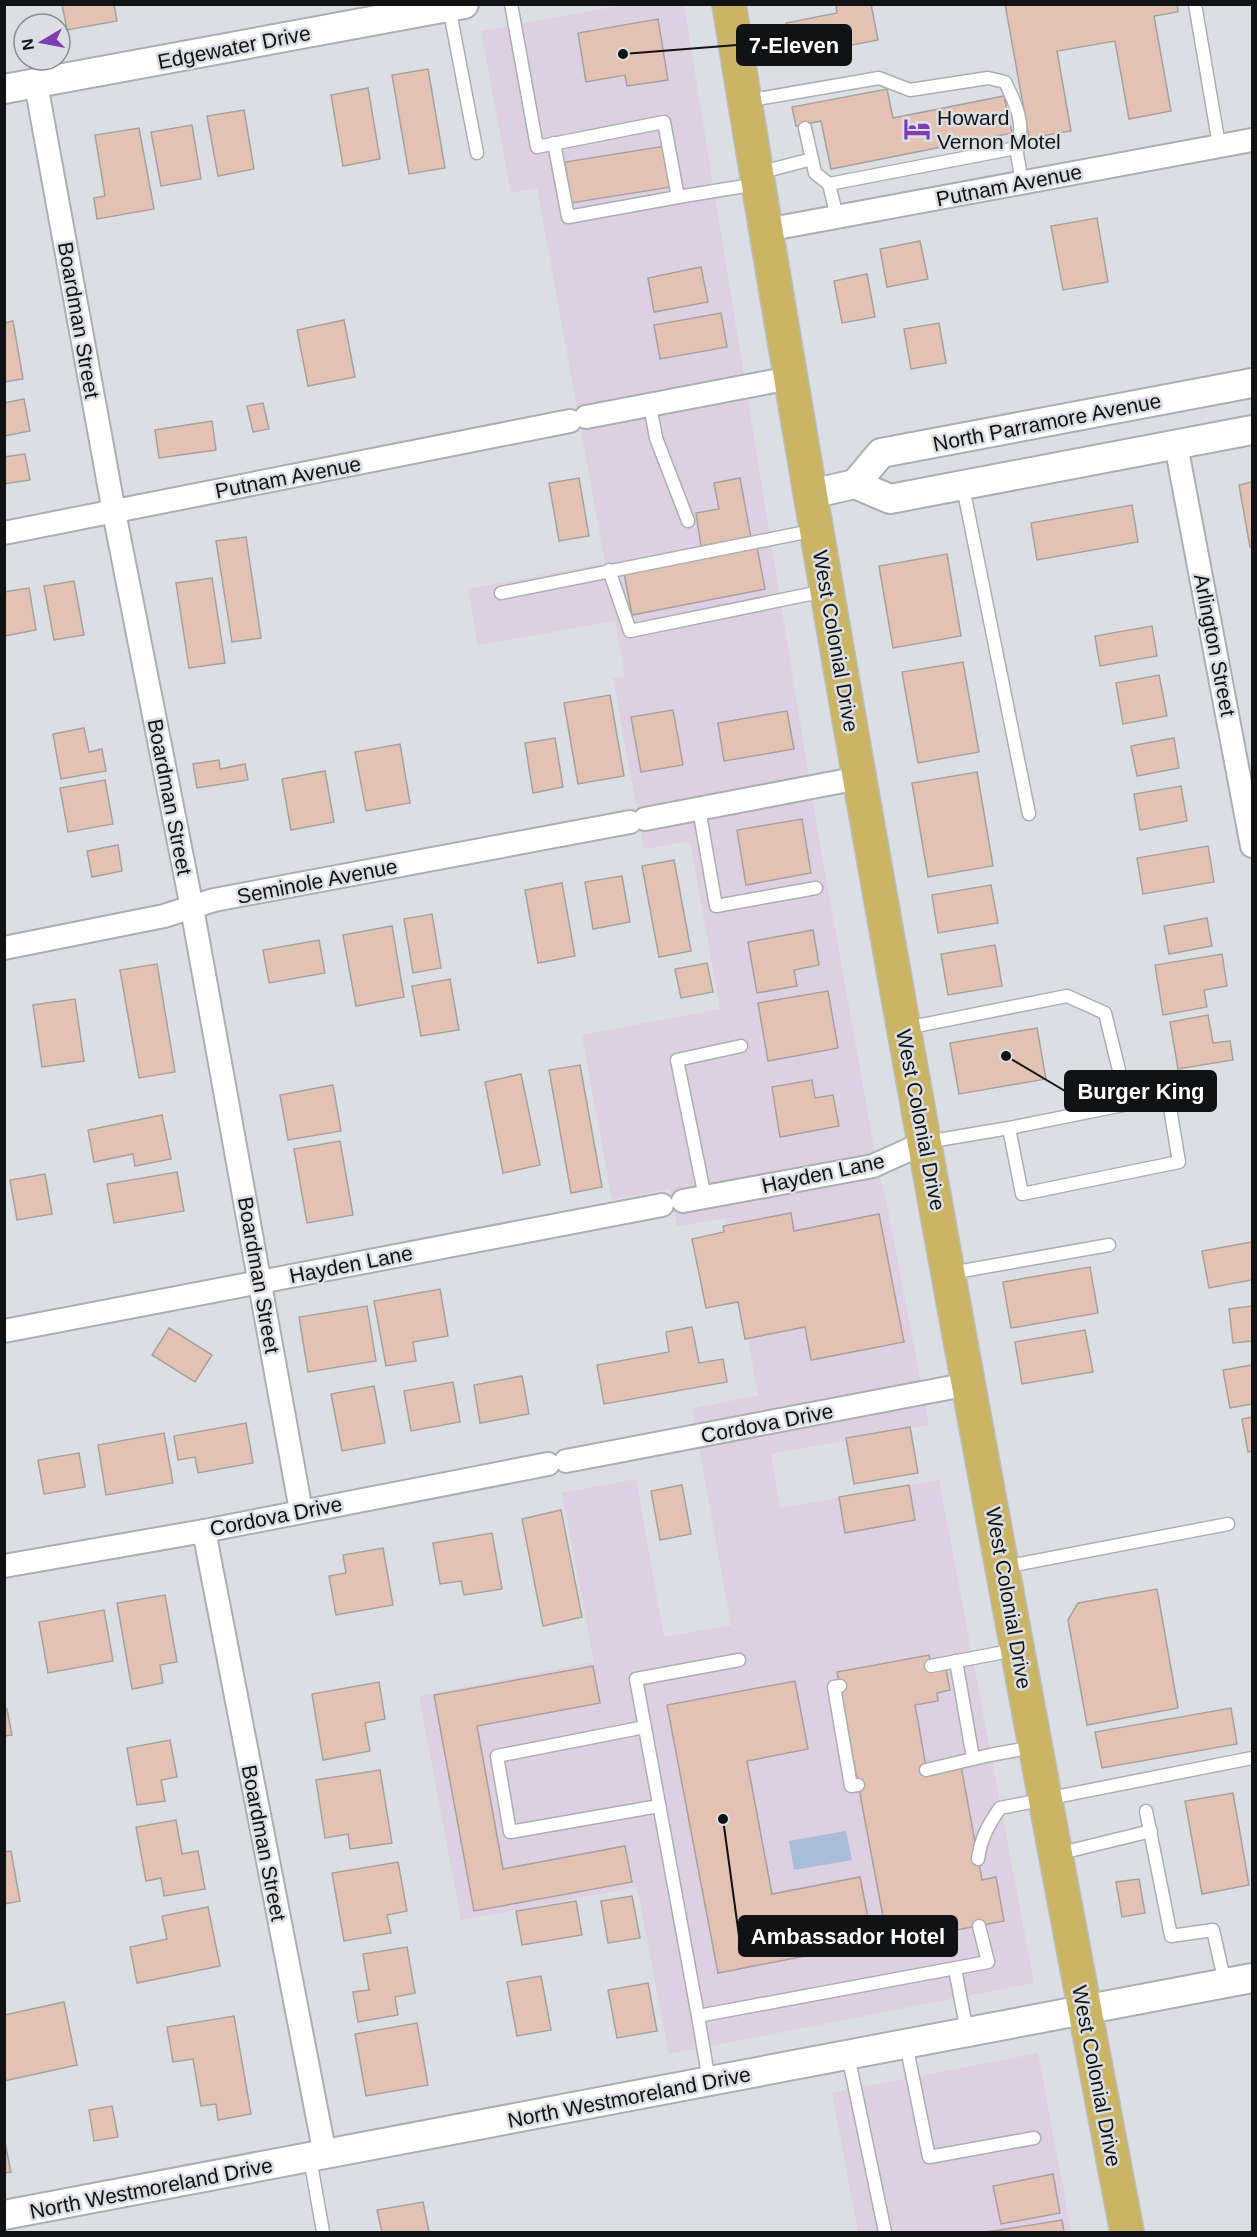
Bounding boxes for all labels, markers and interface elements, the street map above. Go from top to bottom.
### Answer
north arrow [12,12,72,72]
street label: Edgewater Drive [156,21,312,73]
callout: 7-Eleven [737,25,851,65]
text: 7-Eleven [749,33,839,58]
text: N [18,37,37,52]
place label: Howard Vernon Motel [937,106,1061,153]
hotel icon: Howard Vernon Motel [902,114,932,144]
street label: Putnam Avenue [934,160,1084,210]
street label: Boardman Street [54,240,104,400]
street label: North Parramore Avenue [931,389,1163,455]
street label: Putnam Avenue [213,452,363,502]
street label: West Colonial Drive [809,548,863,734]
street label: Arlington Street [1190,572,1240,718]
street label: Boardman Street [144,717,196,877]
street label: Seminole Avenue [235,854,399,908]
street label: West Colonial Drive [892,1027,950,1213]
callout: Burger King [1065,1071,1216,1111]
text: Burger King [1077,1079,1205,1104]
street label: Hayden Lane [760,1149,886,1197]
street label: Boardman Street [234,1195,284,1355]
street label: Hayden Lane [287,1241,415,1287]
street label: Cordova Drive [699,1399,835,1447]
street label: Cordova Drive [208,1492,344,1540]
street label: West Colonial Drive [982,1505,1036,1691]
street label: Boardman Street [238,1763,290,1923]
callout: Ambassador Hotel [739,1916,957,1956]
text: Ambassador Hotel [751,1924,945,1949]
street label: West Colonial Drive [1068,1983,1126,2169]
street label: North Westmoreland Drive [506,2062,752,2132]
street label: North Westmoreland Drive [28,2153,274,2223]

